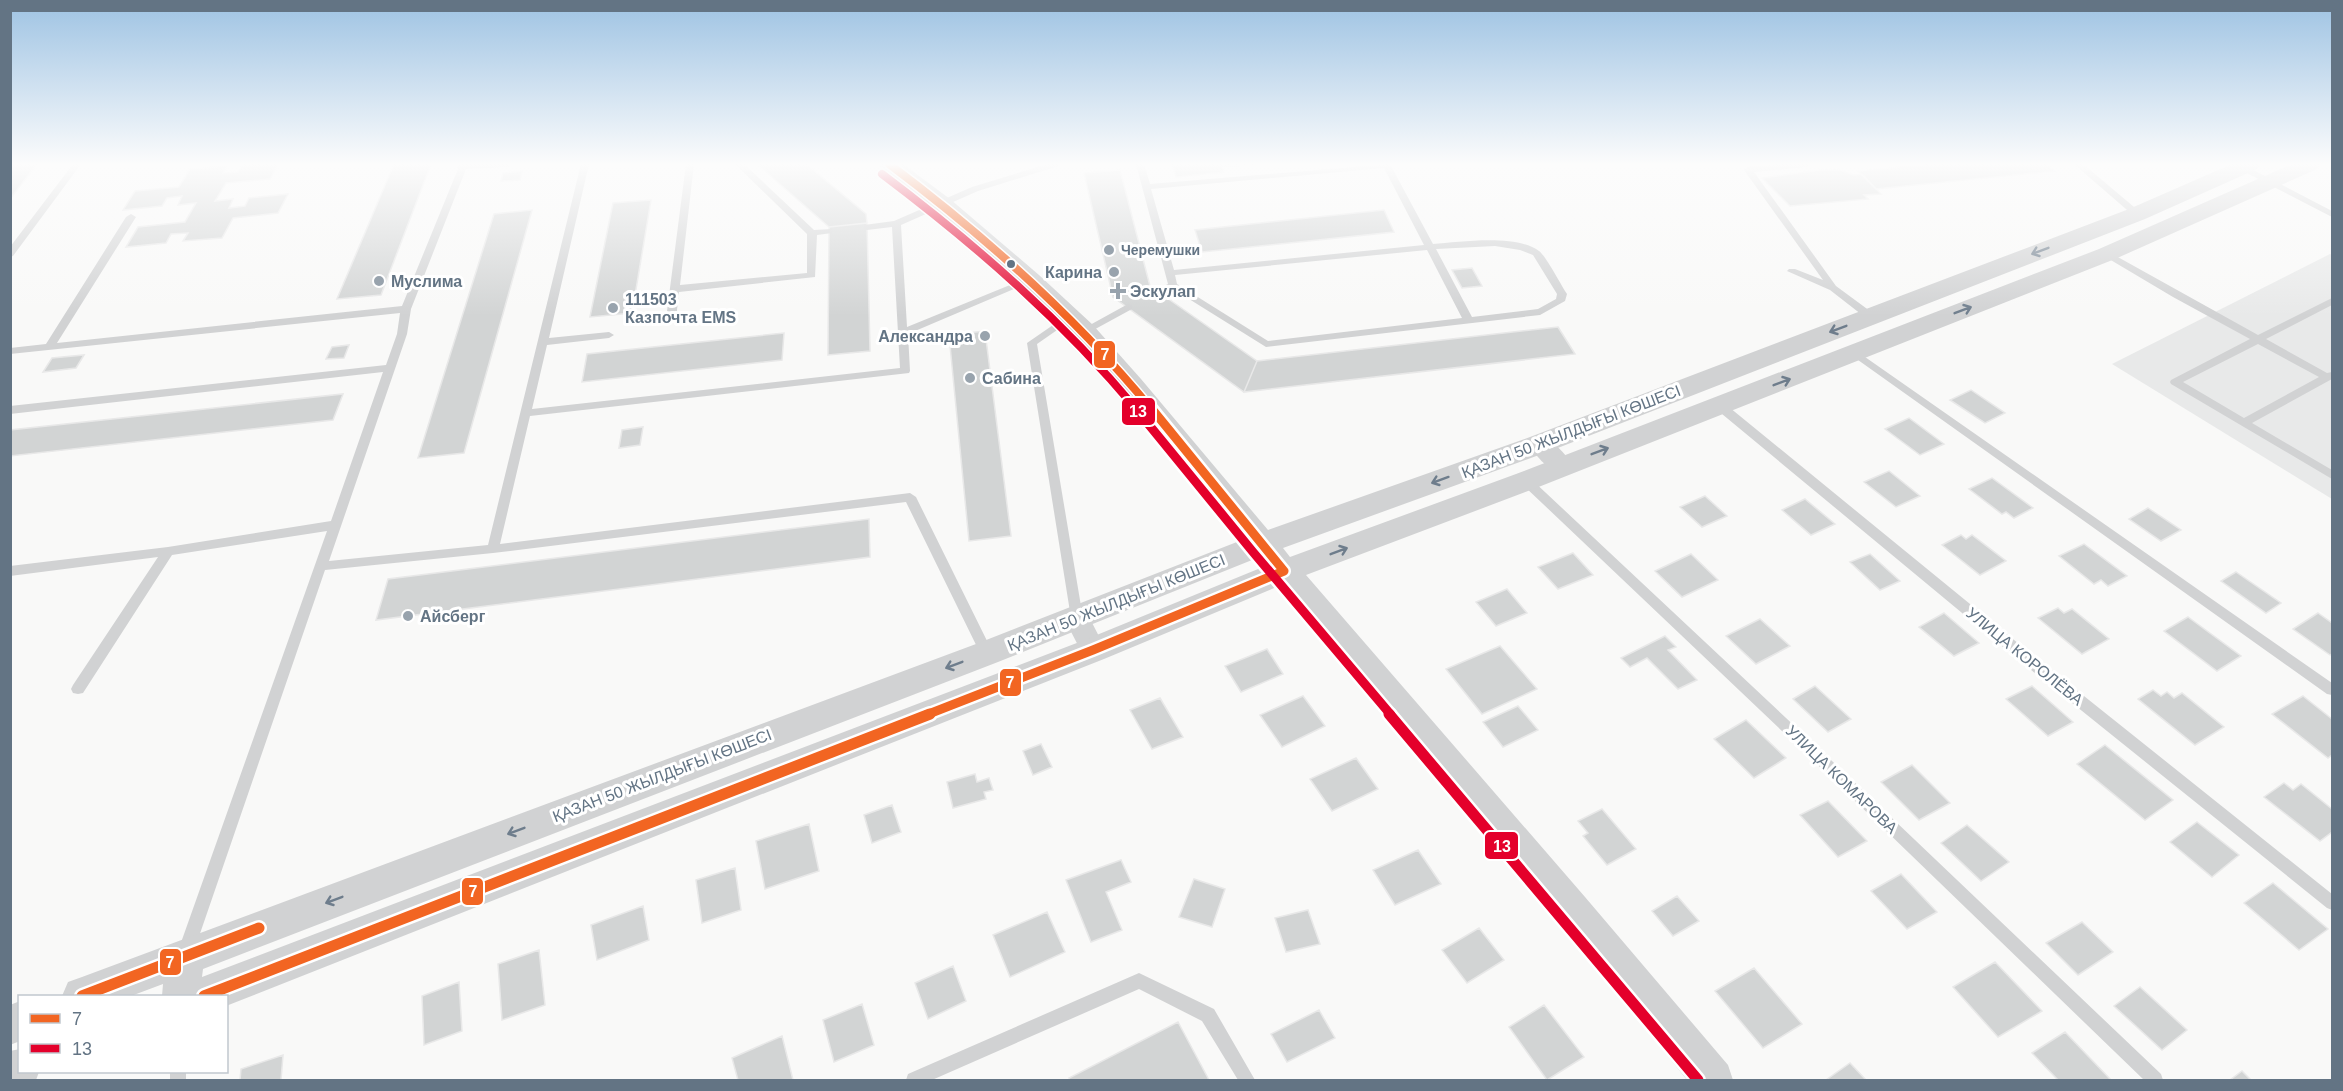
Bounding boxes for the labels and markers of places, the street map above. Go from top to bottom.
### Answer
place label: Черемушки [1121,242,1200,258]
marker: Черемушки [1102,243,1116,257]
unlabelled marker [1005,258,1017,270]
place label: Карина [1045,264,1102,281]
marker: Карина [1107,265,1121,279]
place label: Муслима [391,273,462,290]
marker: Муслима [372,274,386,288]
place label: Эскулап [1130,283,1196,300]
marker: Эскулап [1111,284,1125,298]
place label: 111503 Казпочта EMS [625,291,737,326]
marker: 111503 Казпочта EMS [606,301,620,315]
place label: Александра [878,328,973,345]
marker: Александра [978,329,992,343]
place label: Сабина [982,370,1041,387]
marker: Сабина [963,371,977,385]
place label: Айсберг [420,608,486,625]
marker: Айсберг [401,609,415,623]

